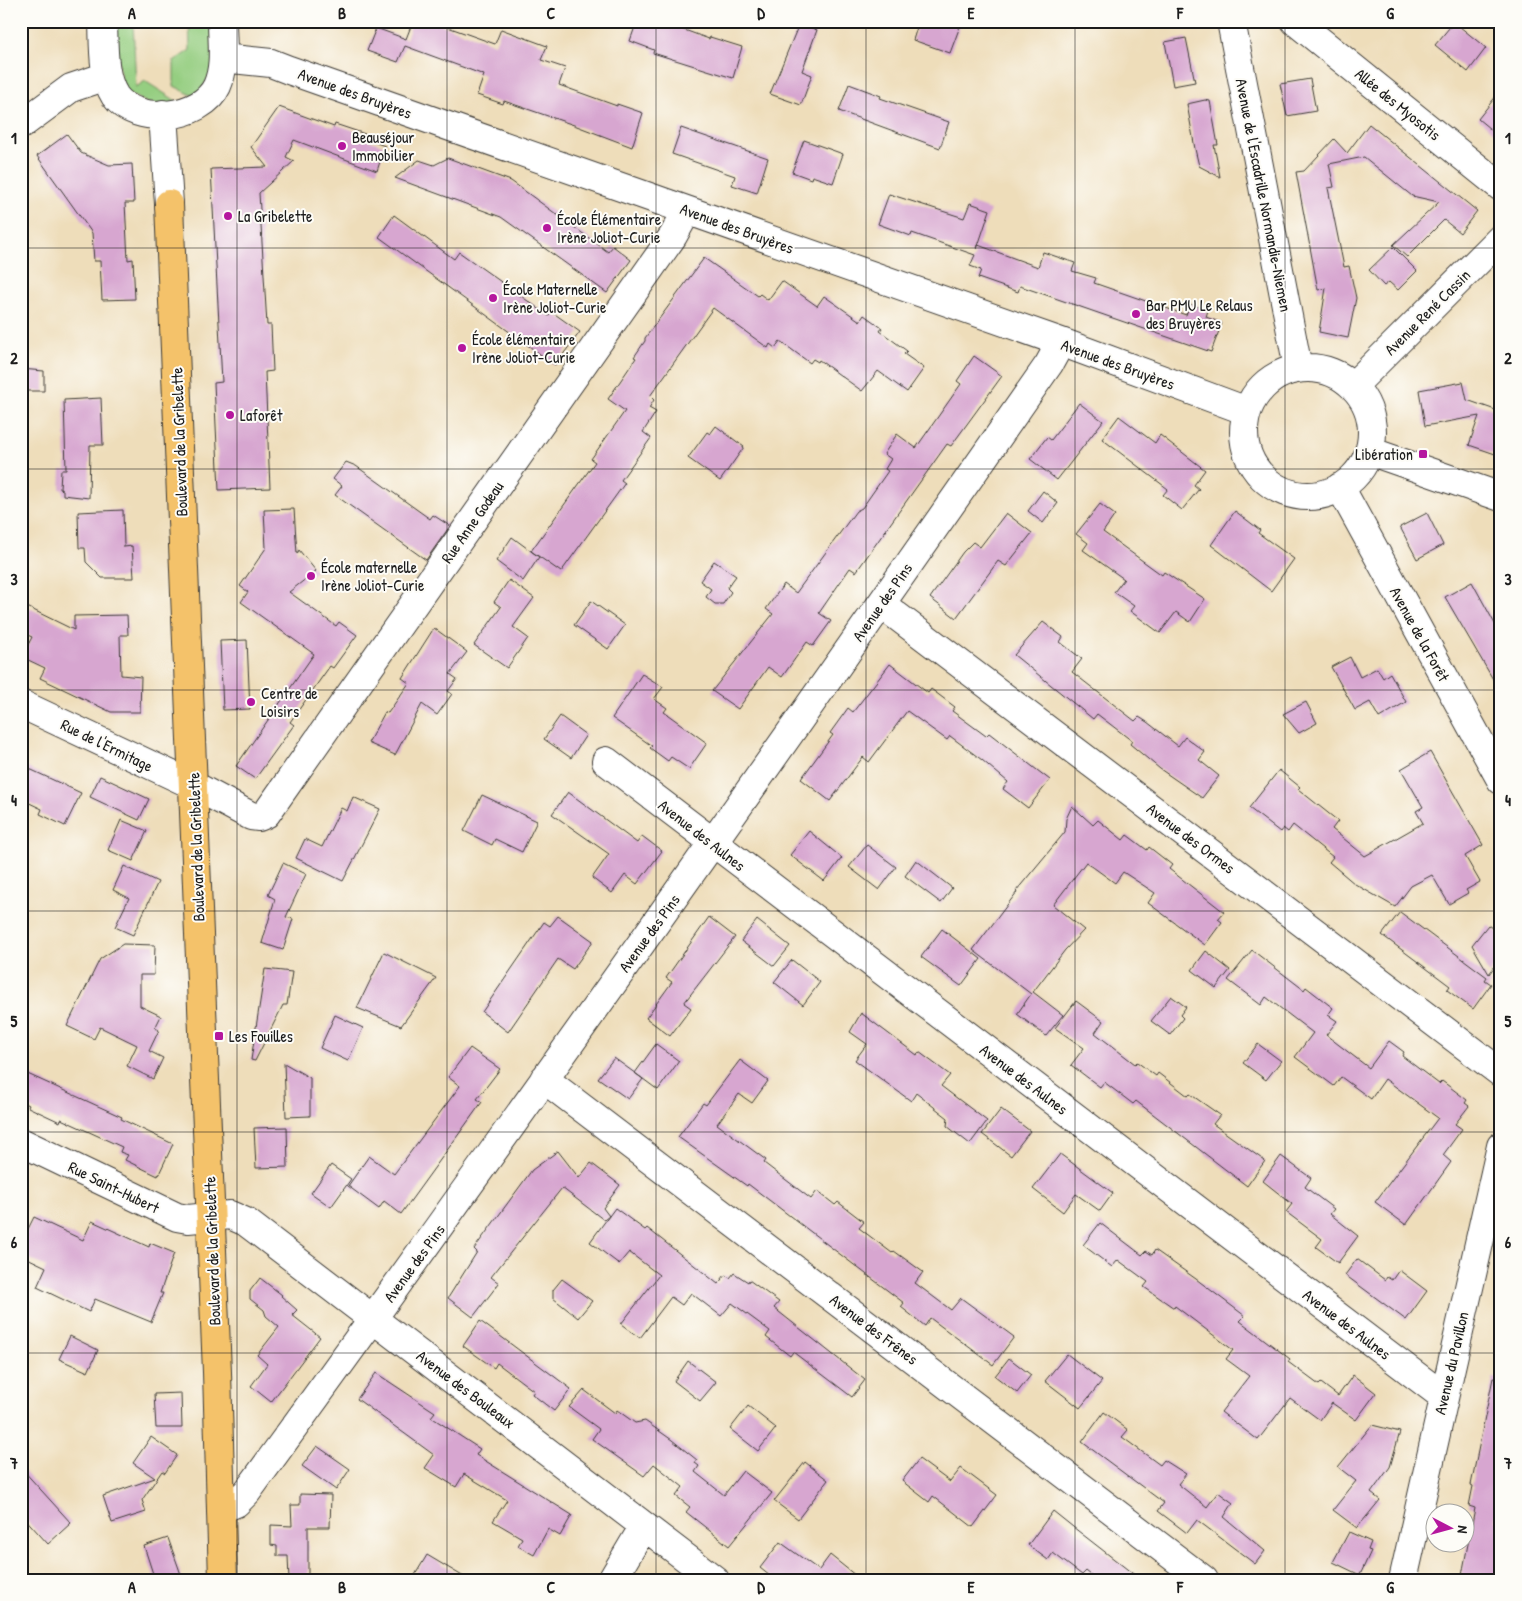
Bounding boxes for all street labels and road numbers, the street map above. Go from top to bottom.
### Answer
street label: Avenue des Bruyères [295,62,415,124]
street label: Allée des Myosotis [1351,63,1445,145]
street label: Avenue de l'Escadrille Normandie-Niemen [1231,76,1297,314]
street label: Avenue des Bruyères [677,197,797,259]
street label: Avenue René Cassin [1379,264,1475,360]
street label: Avenue des Bruyères [1058,333,1178,395]
street label: Boulevard de la Gribelette [165,366,193,517]
street label: Rue Anne Godeau [436,476,509,567]
street label: Avenue des Pins [847,558,917,646]
street label: Avenue de la Forêt [1385,583,1455,686]
street label: Rue de l'Ermitage [57,713,157,777]
street label: Boulevard de la Gribelette [182,771,210,922]
street label: Avenue des Aulnes [654,794,750,876]
street label: Avenue des Ormes [1142,798,1240,878]
street label: Avenue des Pins [613,890,685,976]
street label: Avenue des Aulnes [975,1039,1073,1119]
street label: Rue Saint-Hubert [65,1155,164,1219]
street label: Boulevard de la Gribelette [198,1175,226,1326]
street label: Avenue des Pins [378,1220,450,1306]
street label: Avenue des Aulnes [1298,1284,1396,1364]
street label: Avenue des Frênes [825,1289,923,1369]
street label: Avenue du Pavillon [1428,1309,1474,1417]
street label: Avenue des Bouleaux [412,1345,520,1433]

